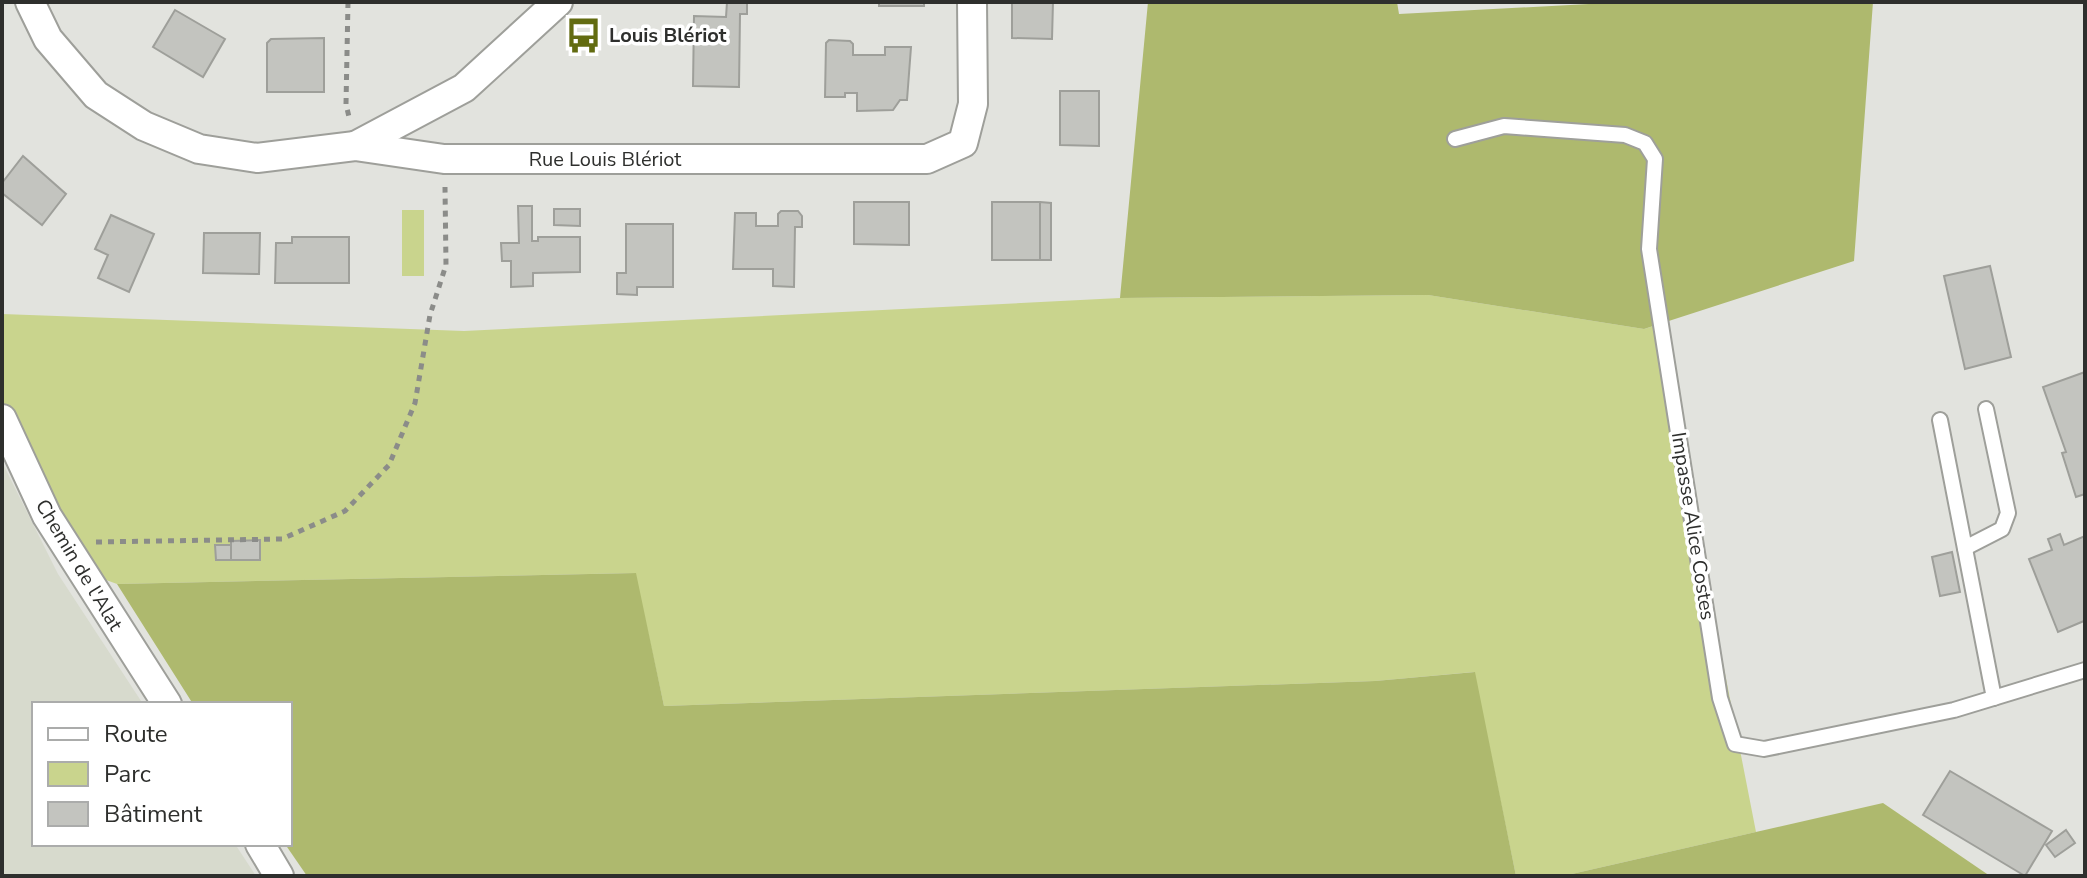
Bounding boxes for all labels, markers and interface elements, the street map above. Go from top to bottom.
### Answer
bus stop icon: Louis Blériot [564,16,602,54]
place label: Louis Blériot [609,22,727,49]
street label: Rue Louis Blériot [529,146,682,173]
street label: Impasse Alice Costes [1665,430,1721,622]
street label: Chemin de l'Alat [29,494,129,637]
legend [32,702,292,846]
text: Route [104,718,168,750]
text: Parc [104,758,151,790]
text: Bâtiment [104,798,203,830]

